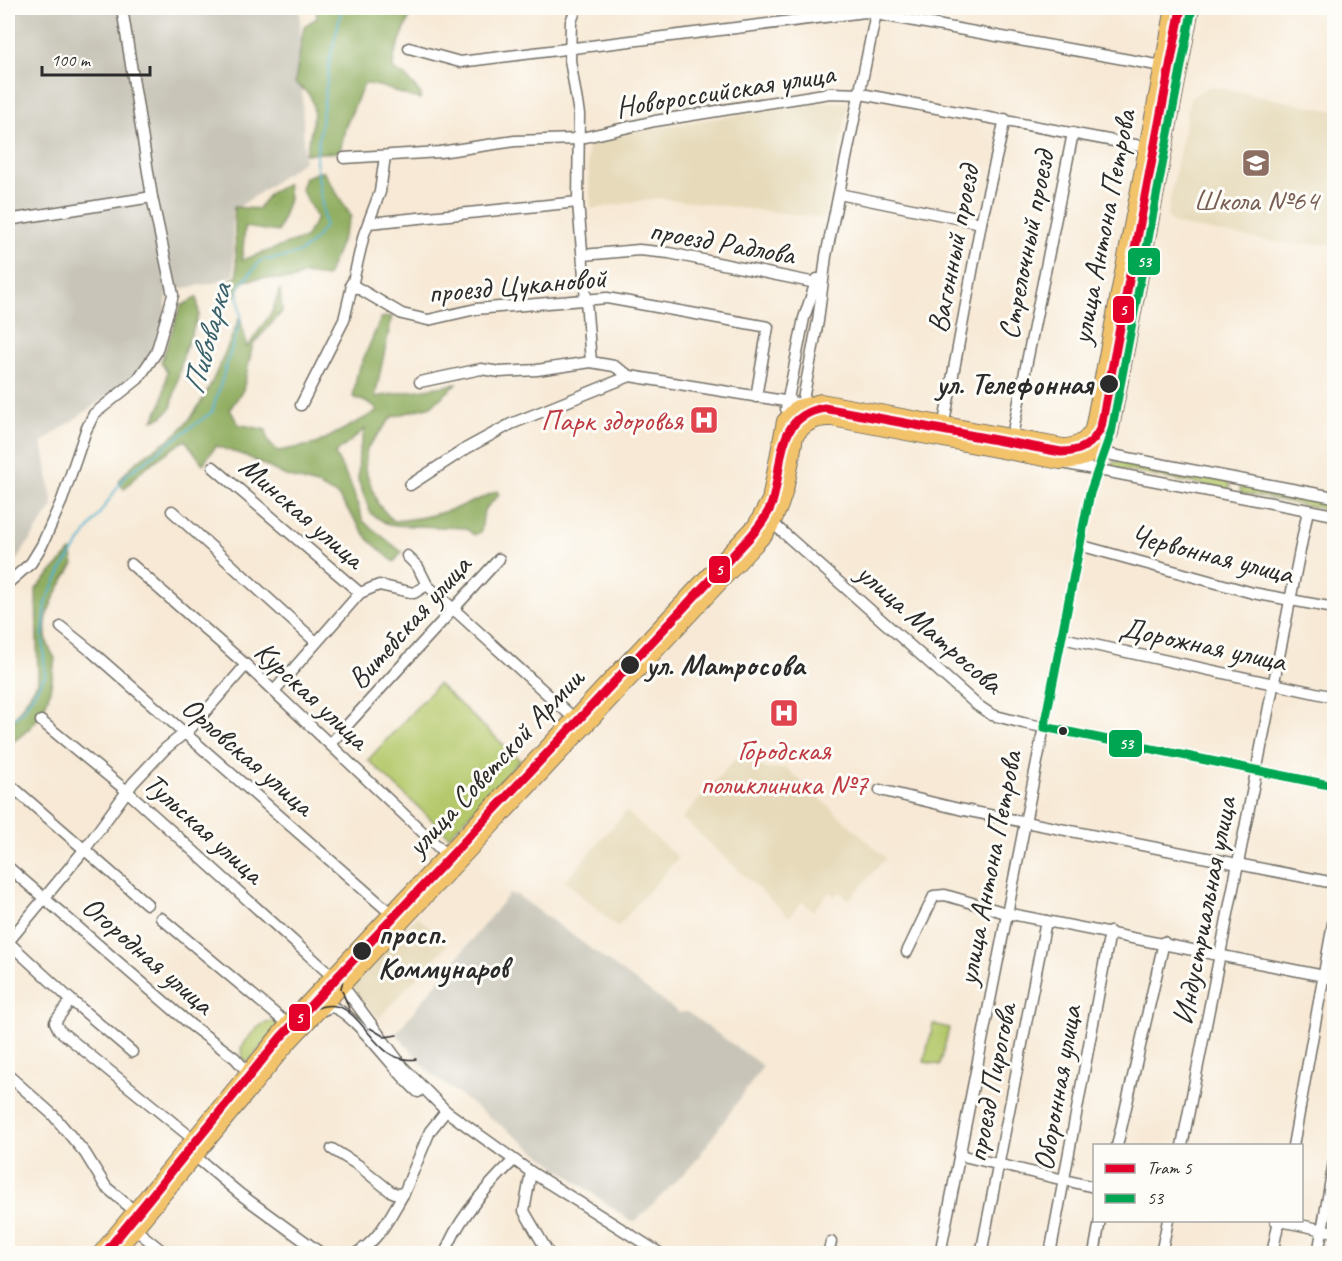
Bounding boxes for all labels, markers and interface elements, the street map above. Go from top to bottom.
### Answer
scale bar [42,39,150,77]
text: 100 m [51,49,92,71]
street label: Новороссийская улица [613,54,839,126]
street label: улица Антона Петрова [1061,105,1145,349]
street label: Стрелочный проезд [989,145,1063,342]
school or university icon: Школа №64 [1240,147,1272,179]
street label: Вагонный проезд [918,160,988,336]
place label: Школа №64 [1193,181,1321,219]
street label: проезд Радлова [646,211,800,274]
line badge: 53 [1127,247,1161,276]
text: 53 [1137,252,1153,272]
street label: проезд Цукановой [426,258,609,312]
water label: Пивоварка [173,277,242,399]
line badge: 5 [1112,295,1135,324]
text: 5 [1120,300,1129,320]
place label: ул. Телефонная [933,365,1095,403]
marker: ул. Телефонная [1098,373,1120,395]
place label: Парк здоровья [541,401,684,439]
hospital icon: Парк здоровья [688,404,720,436]
street label: Минская улица [232,447,374,578]
street label: Червонная улица [1127,515,1299,593]
street label: Витебская улица [339,546,480,697]
street label: улица Матросова [847,553,1012,703]
line badge: 5 [708,555,731,584]
text: 5 [716,560,725,580]
street label: Дорожная улица [1117,608,1291,680]
street label: Курская улица [247,632,379,760]
place label: ул. Матросова [643,646,807,684]
marker: ул. Матросова [619,654,641,676]
street label: улица Советской Армии [397,659,593,866]
street label: Орловская улица [174,688,324,826]
hospital icon: Городская поликлиника №7 [768,697,800,729]
unlabelled marker [1057,725,1069,737]
line badge: 53 [1108,729,1143,758]
place label: Городская поликлиника №7 [700,731,869,803]
text: 53 [1119,734,1135,754]
street label: улица Антона Петрова [947,746,1031,990]
street label: Тульская улица [136,764,274,894]
street label: Индустриальная улица [1163,792,1245,1028]
street label: Огородная улица [74,887,223,1024]
place label: просп. Коммунаров [378,915,514,988]
marker: просп. Коммунаров [351,940,373,962]
street label: проезд Пирогова [957,998,1025,1165]
street label: Оборонная улица [1024,1001,1091,1173]
line badge: 5 [288,1003,311,1032]
text: 5 [296,1008,305,1028]
legend [1093,1144,1303,1222]
text: Tram 5 [1147,1157,1192,1179]
text: 53 [1147,1187,1165,1209]

